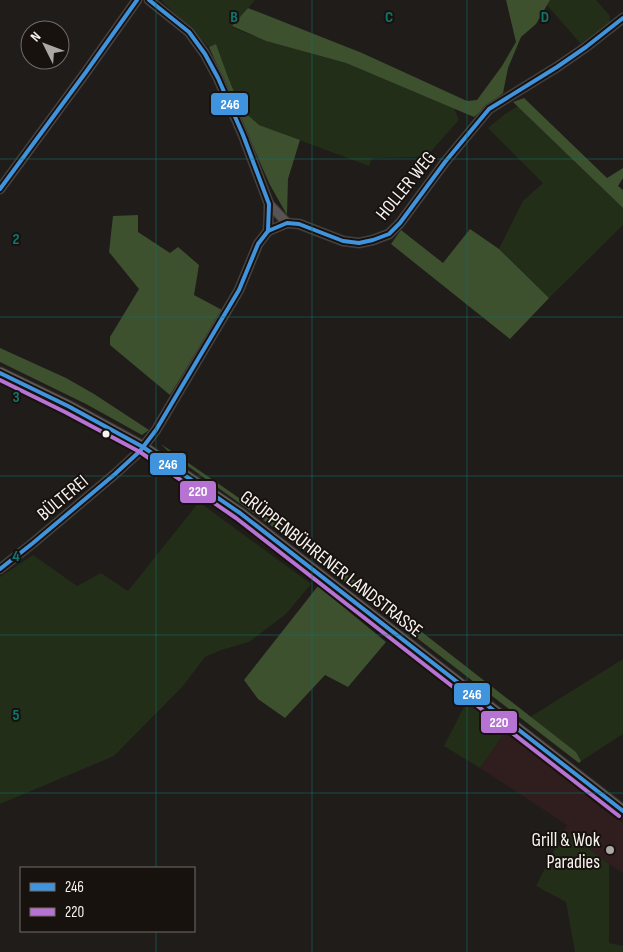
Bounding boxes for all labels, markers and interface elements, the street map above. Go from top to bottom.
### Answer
text: B [230,8,238,27]
text: C [385,8,393,27]
text: D [541,8,549,27]
north arrow [20,20,70,70]
text: N [27,28,45,45]
line badge: 246 [210,92,249,116]
text: 246 [220,96,240,113]
street label: HOLLER WEG [371,147,441,225]
text: 2 [12,230,20,249]
text: 3 [12,388,20,407]
unlabelled marker [101,429,111,439]
line badge: 246 [149,452,187,476]
text: 246 [158,456,178,473]
street label: BÜLTEREI [33,470,93,526]
line badge: 220 [179,480,217,504]
text: 220 [189,483,208,500]
street label: GRÜPPENBÜHRENER LANDSTRASSE [235,486,427,643]
text: 4 [12,547,20,566]
line badge: 246 [453,682,491,706]
text: 246 [462,686,482,703]
text: 5 [12,706,20,725]
line badge: 220 [480,710,518,734]
text: 220 [490,714,509,731]
place label: Grill & Wok Paradies [532,829,601,874]
marker: Grill & Wok Paradies [604,844,616,856]
legend [20,867,195,932]
text: 246 [65,878,84,897]
text: 220 [65,903,84,922]

